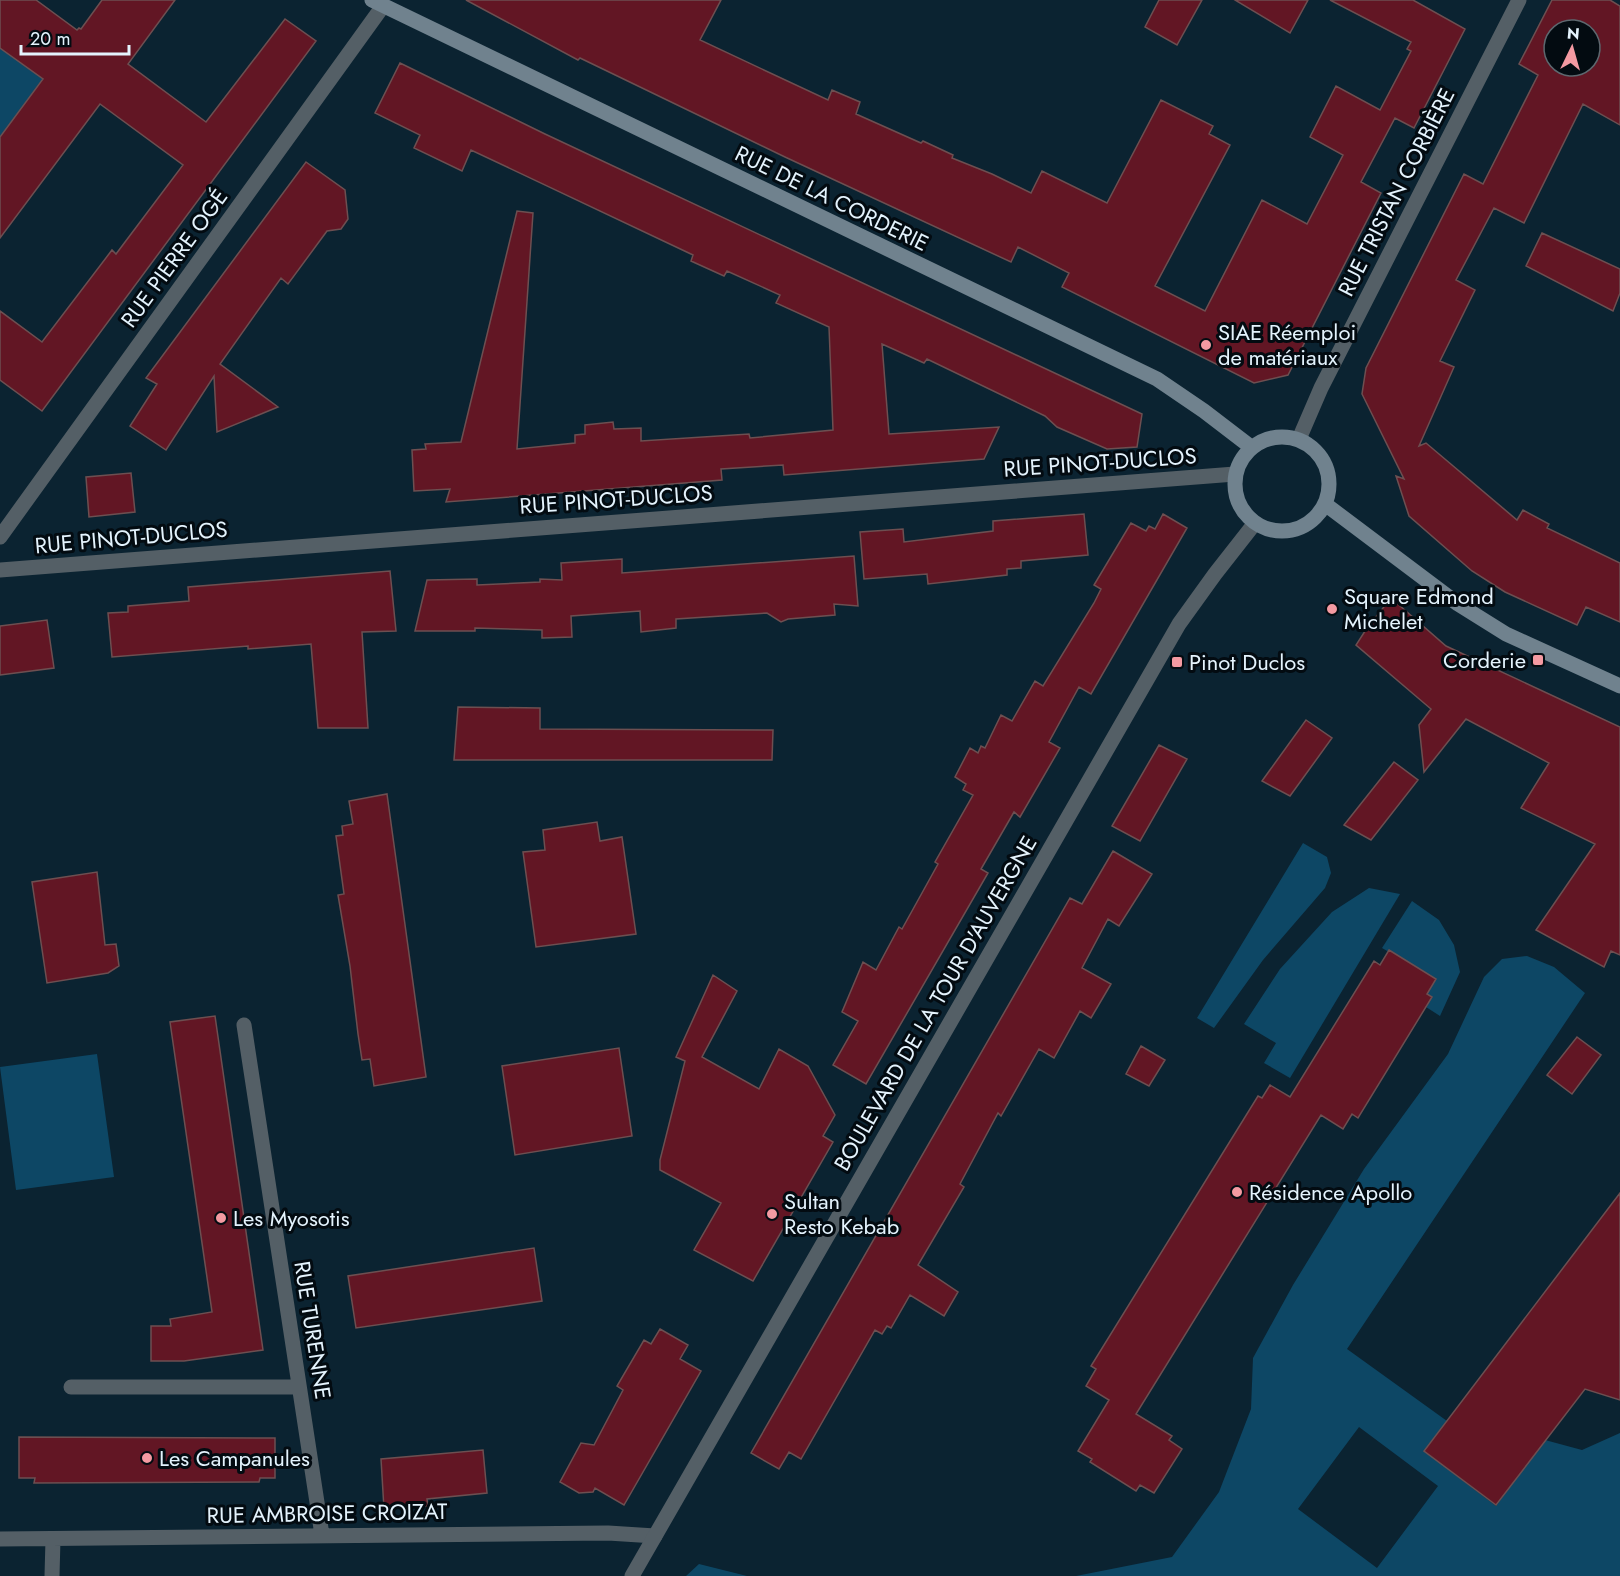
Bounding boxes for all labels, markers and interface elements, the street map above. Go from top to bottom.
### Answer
scale bar [21,18,129,56]
north arrow [1542,18,1602,78]
text: N [1566,22,1581,46]
text: 20 m [30,26,70,52]
street label: RUE TRISTAN CORBIÈRE [1330,82,1462,302]
street label: RUE DE LA CORDERIE [730,137,934,259]
street label: RUE PIERRE OGÉ [113,182,235,334]
place label: SIAE Réemploi de matériaux [1218,316,1356,373]
marker: SIAE Réemploi de matériaux [1199,338,1213,352]
street label: RUE PINOT-DUCLOS [1002,439,1198,485]
street label: RUE PINOT-DUCLOS [518,476,714,522]
street label: RUE PINOT-DUCLOS [33,513,229,561]
place label: Square Edmond Michelet [1344,580,1494,637]
marker: Square Edmond Michelet [1325,602,1339,616]
place label: Corderie [1443,644,1526,676]
place label: Pinot Duclos [1189,646,1305,678]
marker: Corderie [1531,653,1545,667]
marker: Pinot Duclos [1170,655,1184,669]
street label: BOULEVARD DE LA TOUR D'AUVERGNE [826,830,1044,1176]
place label: Résidence Apollo [1249,1176,1412,1208]
place label: Sultan Resto Kebab [784,1185,899,1242]
marker: Résidence Apollo [1230,1185,1244,1199]
place label: Les Myosotis [233,1202,350,1234]
marker: Sultan Resto Kebab [765,1207,779,1221]
marker: Les Myosotis [214,1211,228,1225]
street label: RUE TURENNE [286,1259,340,1401]
place label: Les Campanules [159,1442,310,1474]
marker: Les Campanules [140,1451,154,1465]
street label: RUE AMBROISE CROIZAT [206,1495,448,1531]

